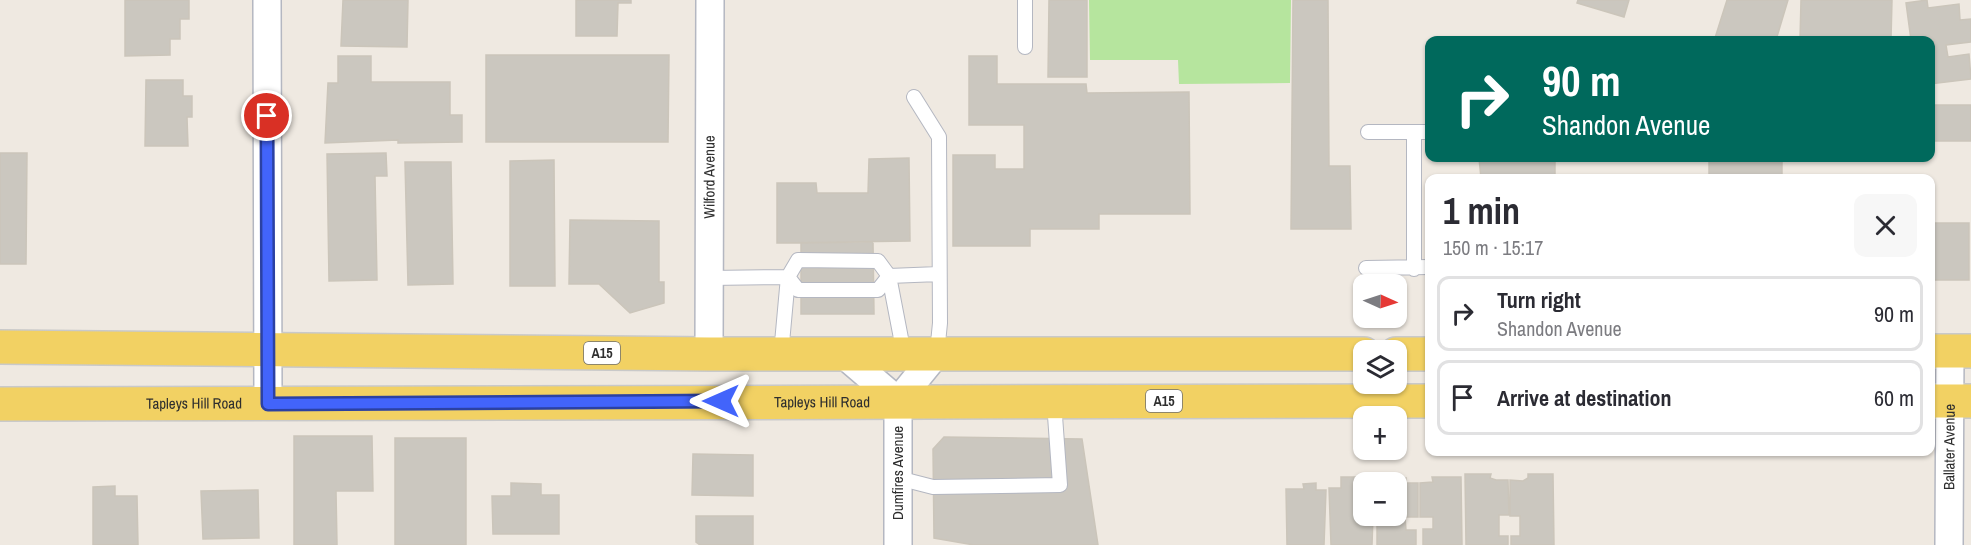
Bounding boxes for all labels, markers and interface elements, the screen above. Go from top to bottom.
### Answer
text: 90 m [1542,53,1621,109]
icon: right [1443,60,1521,138]
pin [241,90,292,141]
icon: arrive [250,99,283,132]
text: Shandon Avenue [1542,107,1710,143]
street label: Wilford Avenue [698,135,720,219]
text: 1 min [1443,187,1520,235]
button: close [1854,194,1917,257]
text: 150 m · 15:17 [1443,234,1543,261]
north arrow [1353,274,1407,328]
map controls [1353,274,1407,526]
text: Turn right [1497,285,1581,315]
icon: right [1446,297,1479,330]
text: 90 m [1874,299,1914,329]
text: Shandon Avenue [1497,315,1622,342]
button: layers [1353,340,1407,394]
road number: A15 [584,342,620,364]
position arrow [689,369,753,433]
icon: arrive [1446,381,1479,414]
text: Arrive at destination [1497,383,1671,413]
text: 60 m [1874,383,1914,413]
road number: A15 [1146,390,1182,412]
street label: Tapleys Hill Road [774,391,870,412]
street label: Tapleys Hill Road [146,392,242,414]
street label: Ballater Avenue [1938,404,1960,490]
button: + [1353,406,1407,460]
street label: Dumfires Avenue [887,426,908,520]
button: − [1353,472,1407,526]

